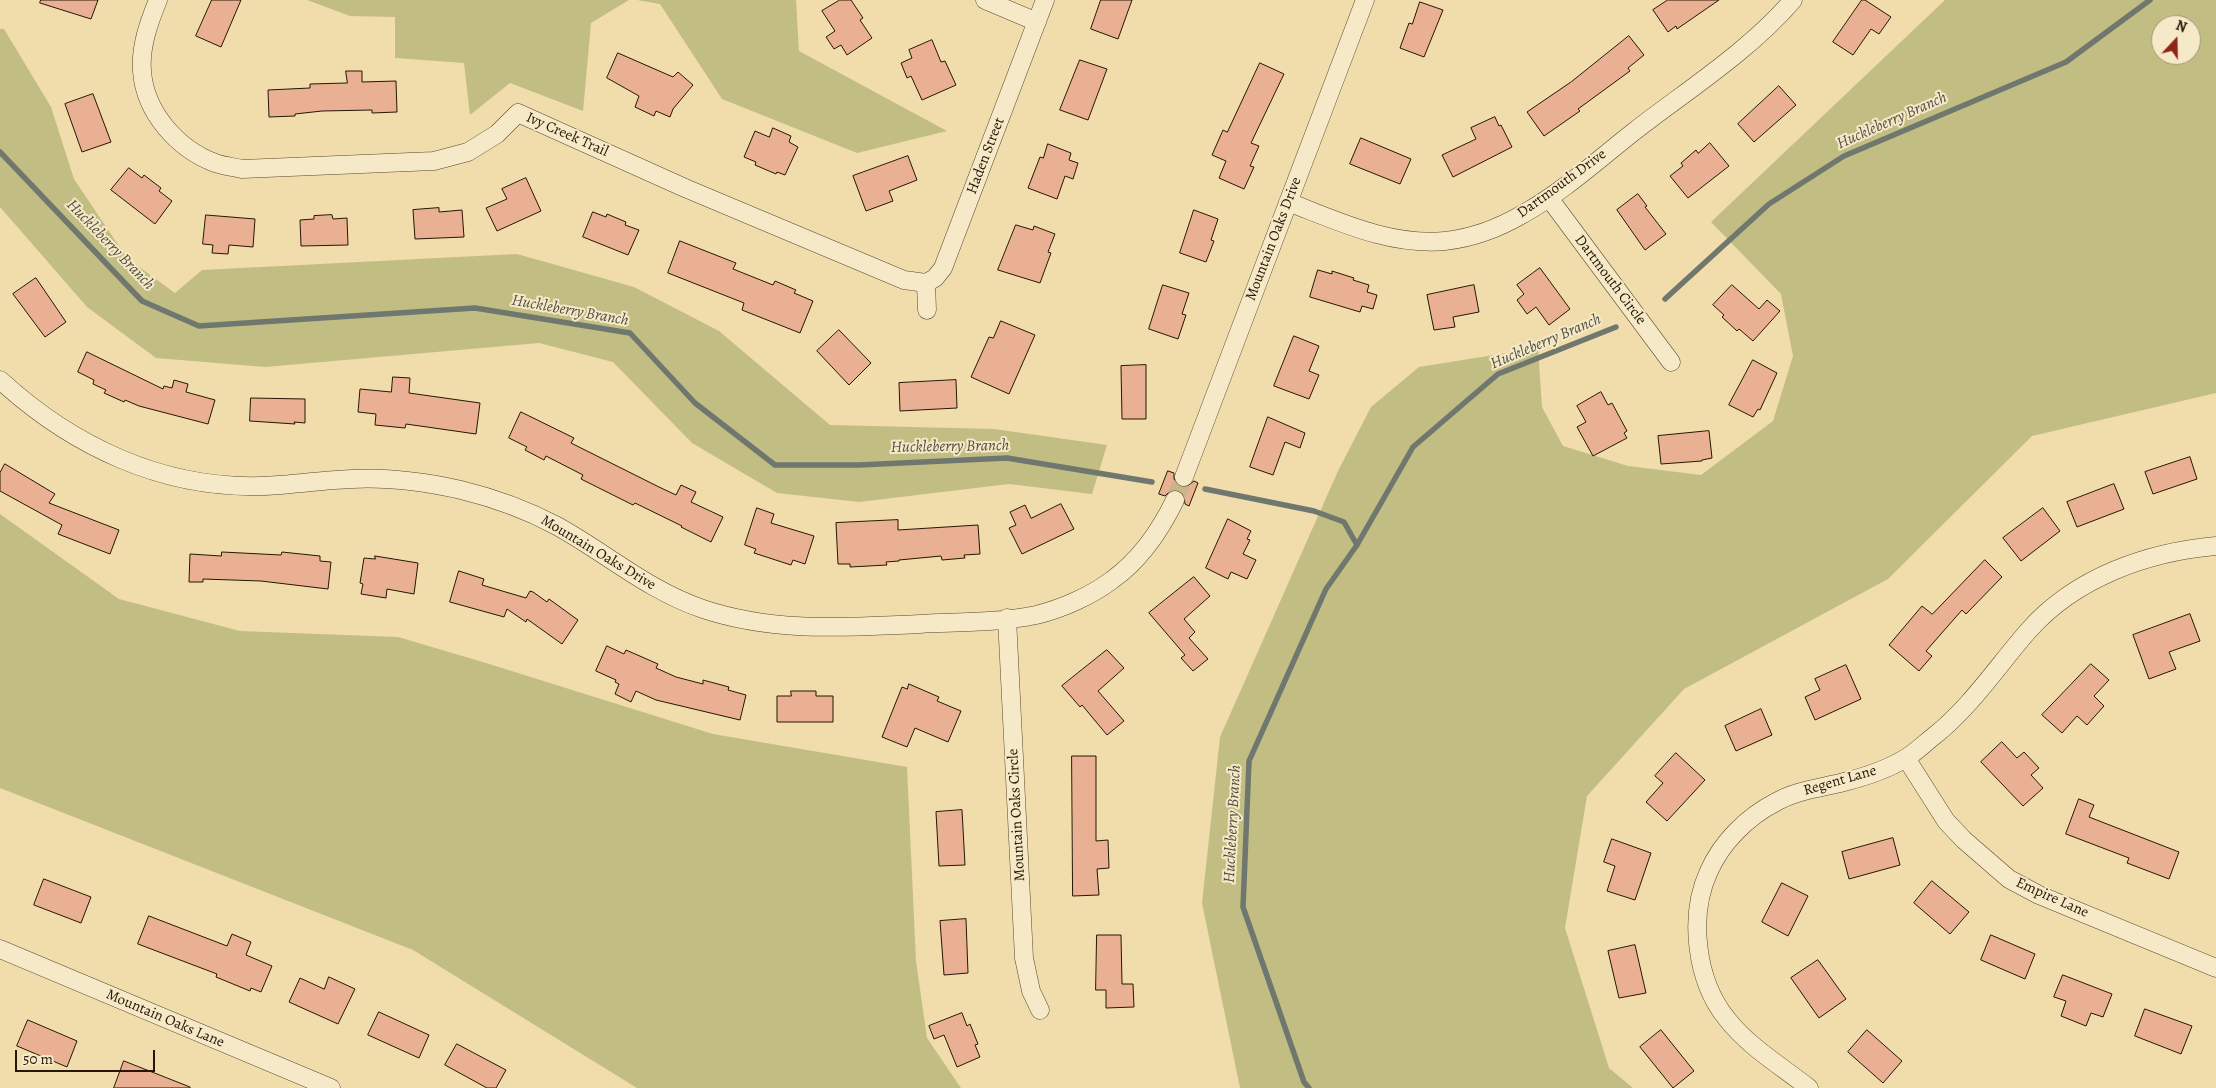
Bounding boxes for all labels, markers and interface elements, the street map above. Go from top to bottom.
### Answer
north arrow [2151,15,2201,65]
text: N [2173,16,2189,37]
water label: Huckleberry Branch [1834,88,1950,154]
street label: Ivy Creek Trail [523,109,611,161]
street label: Haden Street [963,115,1009,197]
street label: Dartmouth Drive [1514,146,1610,222]
street label: Mountain Oaks Drive [1242,175,1306,303]
water label: Huckleberry Branch [62,196,158,294]
street label: Dartmouth Circle [1570,232,1650,328]
water label: Huckleberry Branch [510,291,630,331]
water label: Huckleberry Branch [1488,310,1604,374]
water label: Huckleberry Branch [891,436,1009,458]
street label: Mountain Oaks Drive [537,512,659,594]
street label: Mountain Oaks Circle [1005,748,1029,882]
street label: Regent Lane [1801,762,1879,800]
water label: Huckleberry Branch [1220,764,1246,884]
street label: Empire Lane [2013,874,2091,922]
street label: Mountain Oaks Lane [103,986,227,1052]
scale bar [18,1040,158,1072]
text: 50 m [23,1049,53,1069]

